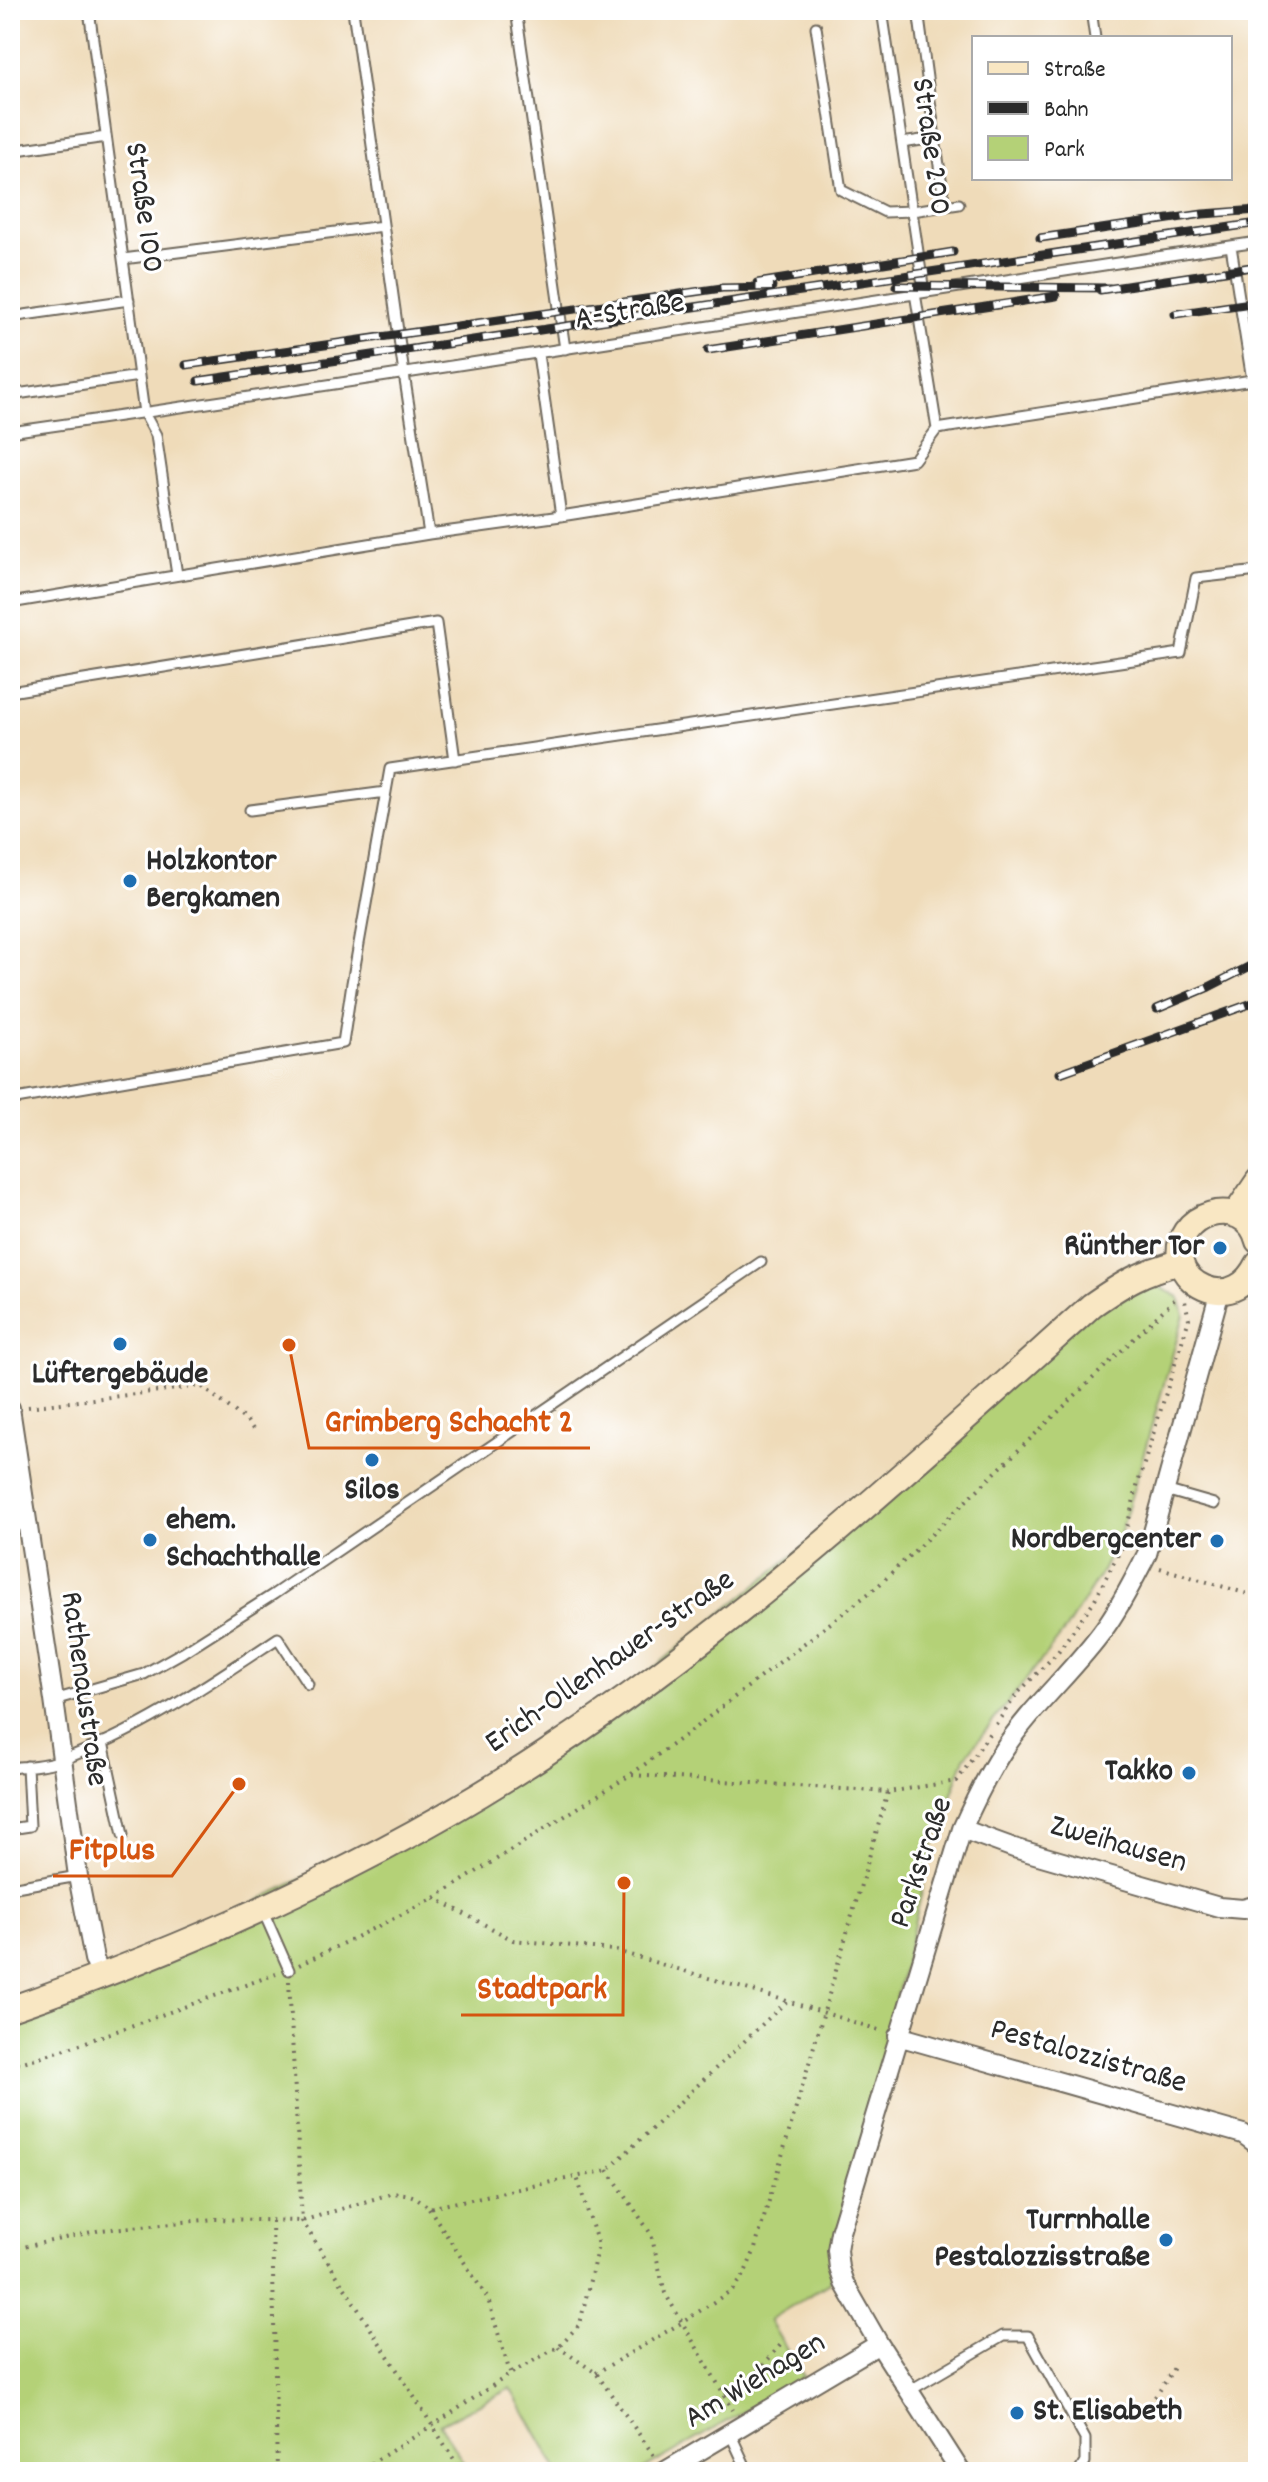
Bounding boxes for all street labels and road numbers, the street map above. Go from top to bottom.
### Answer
street label: Straße 200 [897,75,961,219]
street label: Straße 100 [110,140,174,276]
street label: A-Straße [572,282,688,344]
street label: Erich-Ollenhauer-Straße [477,1559,745,1767]
street label: Rathenaustraße [46,1589,118,1789]
street label: Parkstraße [879,1791,967,1935]
street label: Zweihausen [1044,1805,1192,1887]
street label: Pestalozzistraße [984,2008,1192,2108]
street label: Am Wiehagen [677,2322,835,2442]

